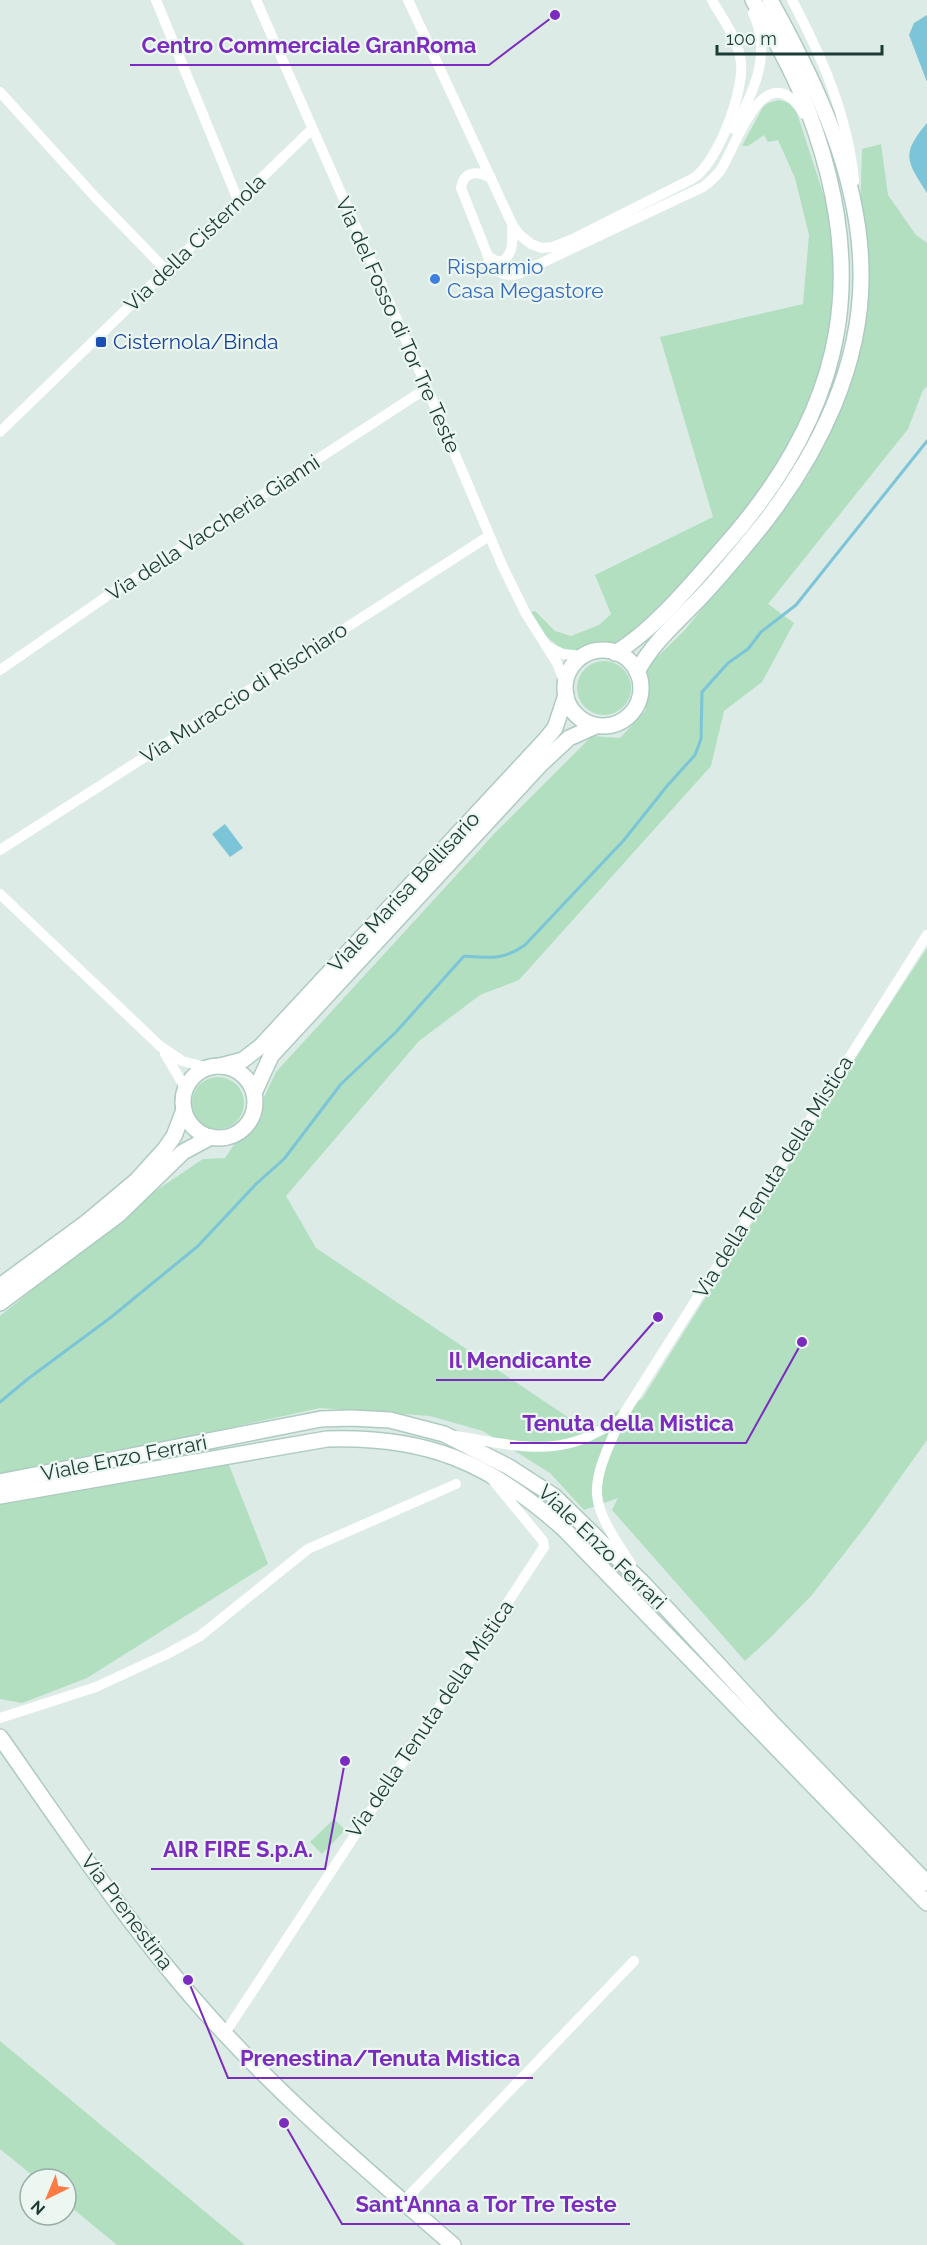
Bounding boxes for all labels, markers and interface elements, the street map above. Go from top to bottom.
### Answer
scale bar [717,18,882,56]
callout: Centro Commerciale GranRoma [130,25,489,65]
text: 100 m [726,28,777,49]
text: Centro Commerciale GranRoma [142,32,476,58]
street label: Via della Cisternola [119,169,271,317]
street label: Via del Fosso di Tor Tre Teste [331,193,466,457]
place label: Risparmio Casa Megastore [447,254,604,303]
marker: Risparmio Casa Megastore [428,272,442,286]
place label: Cisternola/Binda [113,329,279,354]
marker: Cisternola/Binda [94,335,108,349]
street label: Via della Vaccheria Gianni [101,449,324,606]
street label: Via Muraccio di Rischiaro [136,616,352,769]
street label: Viale Marisa Bellisario [323,806,485,977]
street label: Via della Tenuta della Mistica [687,1051,858,1303]
callout: Il Mendicante [436,1340,603,1380]
text: Il Mendicante [449,1347,591,1373]
callout: Tenuta della Mistica [510,1403,746,1443]
text: Tenuta della Mistica [522,1410,734,1436]
street label: Viale Enzo Ferrari [39,1429,209,1486]
street label: Viale Enzo Ferrari [533,1479,672,1614]
street label: Via della Tenuta della Mistica [341,1595,519,1842]
callout: AIR FIRE S.p.A. [151,1829,325,1869]
text: AIR FIRE S.p.A. [163,1836,313,1862]
street label: Via Prenestina [76,1849,179,1974]
callout: Prenestina/Tenuta Mistica [228,2038,533,2078]
text: Prenestina/Tenuta Mistica [240,2045,520,2071]
north arrow [18,2167,78,2227]
callout: Sant'Anna a Tor Tre Teste [342,2184,630,2224]
text: Sant'Anna a Tor Tre Teste [355,2191,617,2217]
text: N [27,2196,49,2219]

